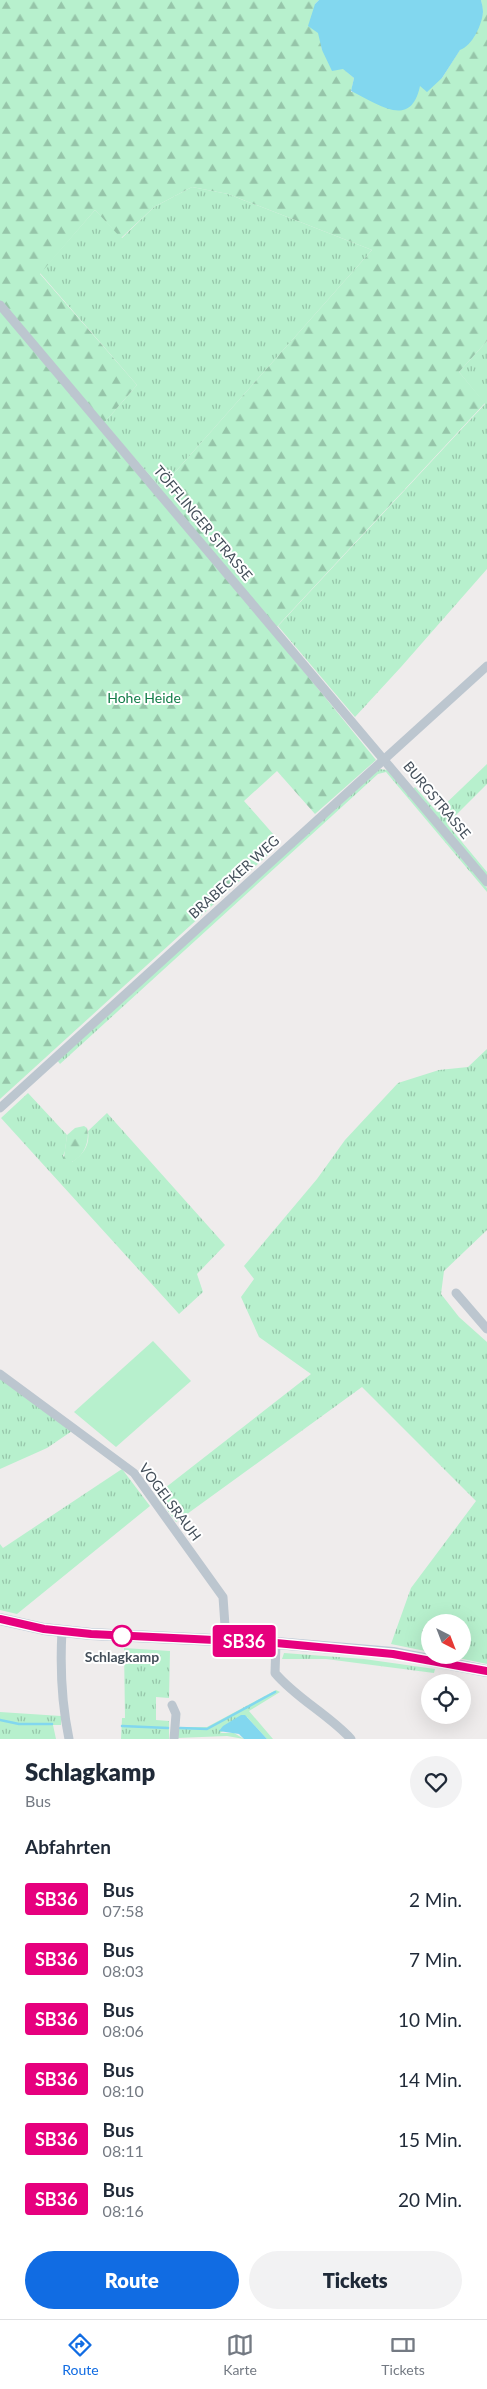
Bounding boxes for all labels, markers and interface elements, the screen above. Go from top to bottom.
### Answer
street label: TÖFFLINGER STRASSE [150,462,256,584]
park label: Hohe Heide [107,689,181,706]
street label: BURGSTRASSE [400,758,475,842]
street label: BRABECKER WEG [185,832,282,922]
street label: VOGELSRAUH [136,1460,205,1544]
north arrow [421,1614,471,1664]
map controls [421,1614,471,1724]
marker: Schlagkamp [111,1625,133,1647]
line badge: SB36 [209,1625,279,1657]
text: SB36 [223,1630,265,1652]
place label: Schlagkamp [85,1648,159,1665]
button: locate [421,1674,471,1724]
button: heart [410,1756,462,1808]
text: Schlagkamp [25,1757,155,1786]
text: Bus [25,1791,51,1810]
text: Abfahrten [25,1835,111,1858]
text: Bus [103,1878,134,1901]
text: SB36 [35,1888,78,1910]
text: 2 Min. [409,1888,462,1911]
text: 07:58 [103,1901,144,1920]
text: Bus [103,1938,134,1961]
text: SB36 [35,1948,78,1970]
text: 7 Min. [409,1948,462,1971]
text: 08:03 [103,1961,144,1980]
text: Bus [103,1998,134,2021]
text: SB36 [35,2008,78,2030]
text: 10 Min. [398,2008,462,2031]
text: 08:06 [103,2021,144,2040]
text: Bus [103,2058,134,2081]
text: SB36 [35,2068,78,2090]
text: 14 Min. [398,2068,462,2091]
text: 08:10 [103,2081,144,2100]
text: Bus [103,2118,134,2141]
text: SB36 [35,2128,78,2150]
text: 15 Min. [398,2128,462,2151]
text: 08:11 [103,2141,144,2160]
text: Bus [103,2178,134,2201]
text: SB36 [35,2188,78,2210]
text: 20 Min. [398,2188,462,2211]
text: 08:16 [103,2201,144,2220]
button: Route [25,2251,239,2309]
button: Tickets [249,2251,462,2309]
tab: Route [62,2331,99,2378]
tab: Karte [223,2331,257,2378]
tab: Tickets [381,2331,425,2378]

